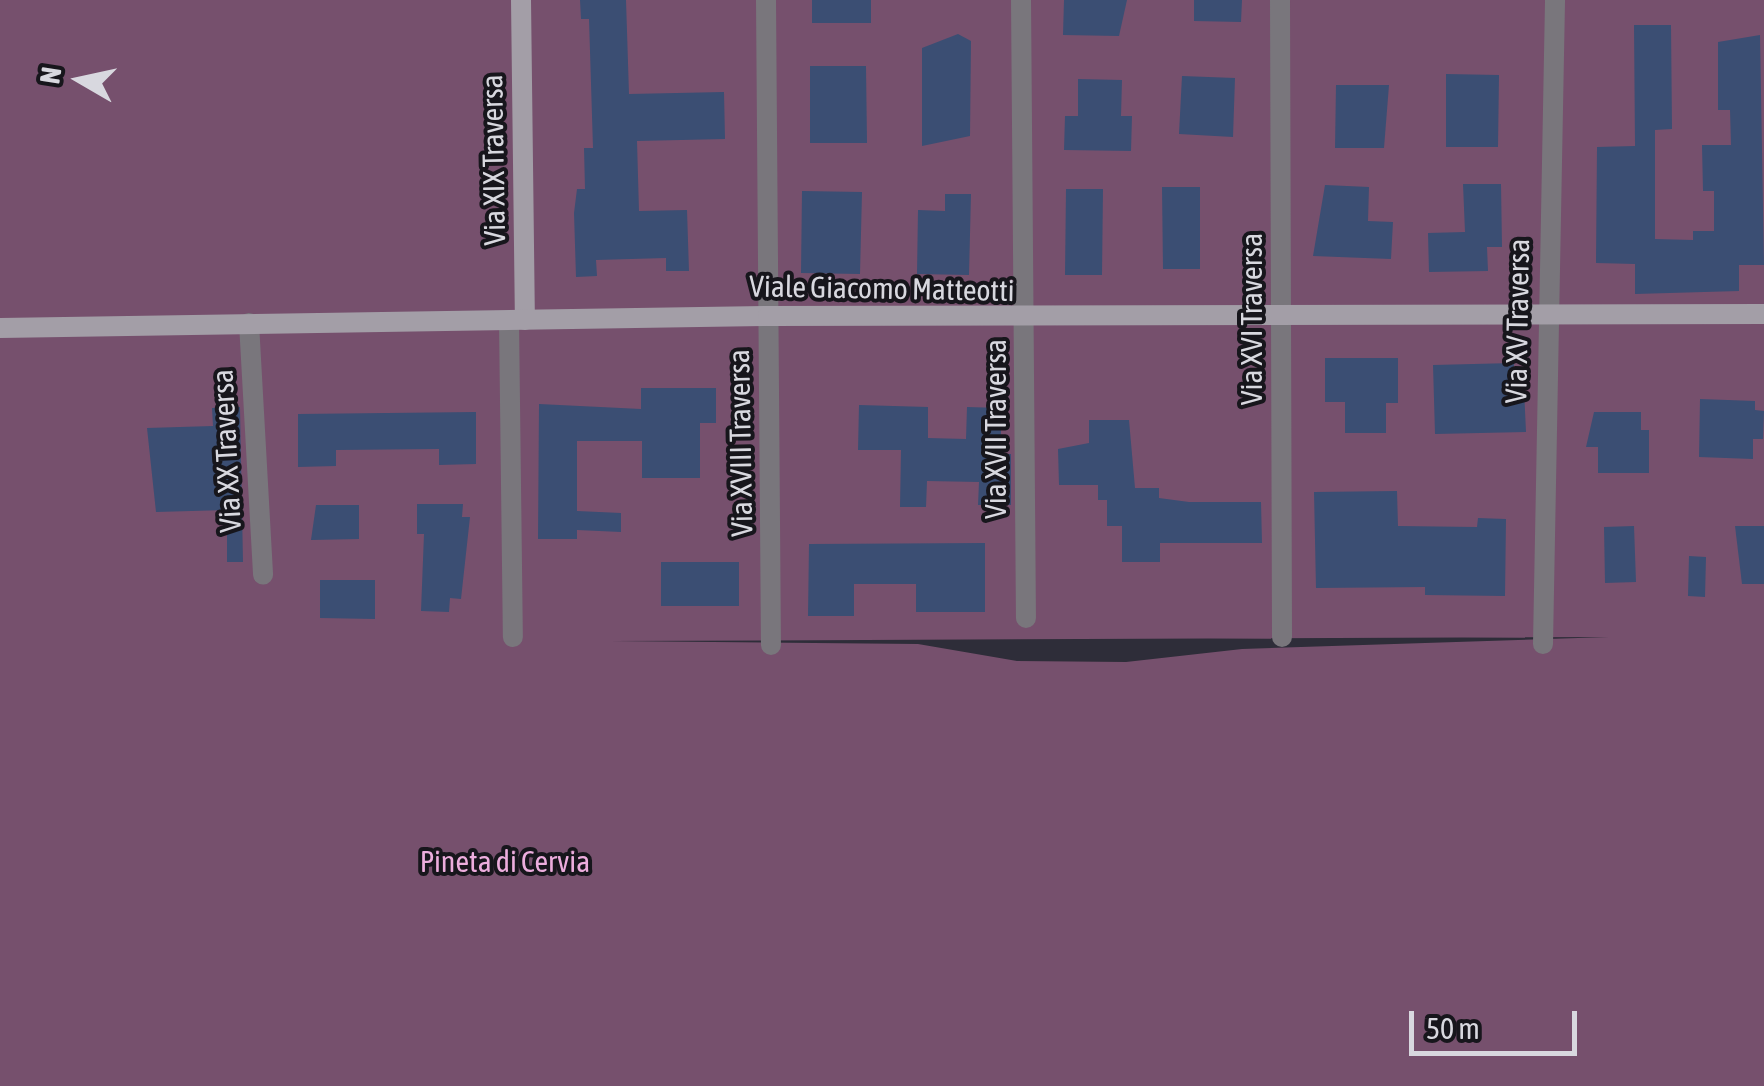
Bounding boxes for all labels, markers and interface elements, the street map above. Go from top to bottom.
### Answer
north arrow [30,30,130,130]
text: N [33,65,67,86]
street label: Via XIX Traversa [474,74,512,246]
street label: Via XVI Traversa [1233,233,1269,405]
street label: Via XV Traversa [1498,238,1536,404]
street label: Viale Giacomo Matteotti [749,268,1015,308]
street label: Via XVII Traversa [977,339,1013,519]
street label: Via XVIII Traversa [720,349,760,537]
street label: Via XX Traversa [204,368,248,534]
park label: Pineta di Cervia [420,843,590,879]
scale bar [1414,991,1582,1053]
text: 50 m [1426,1011,1480,1045]

